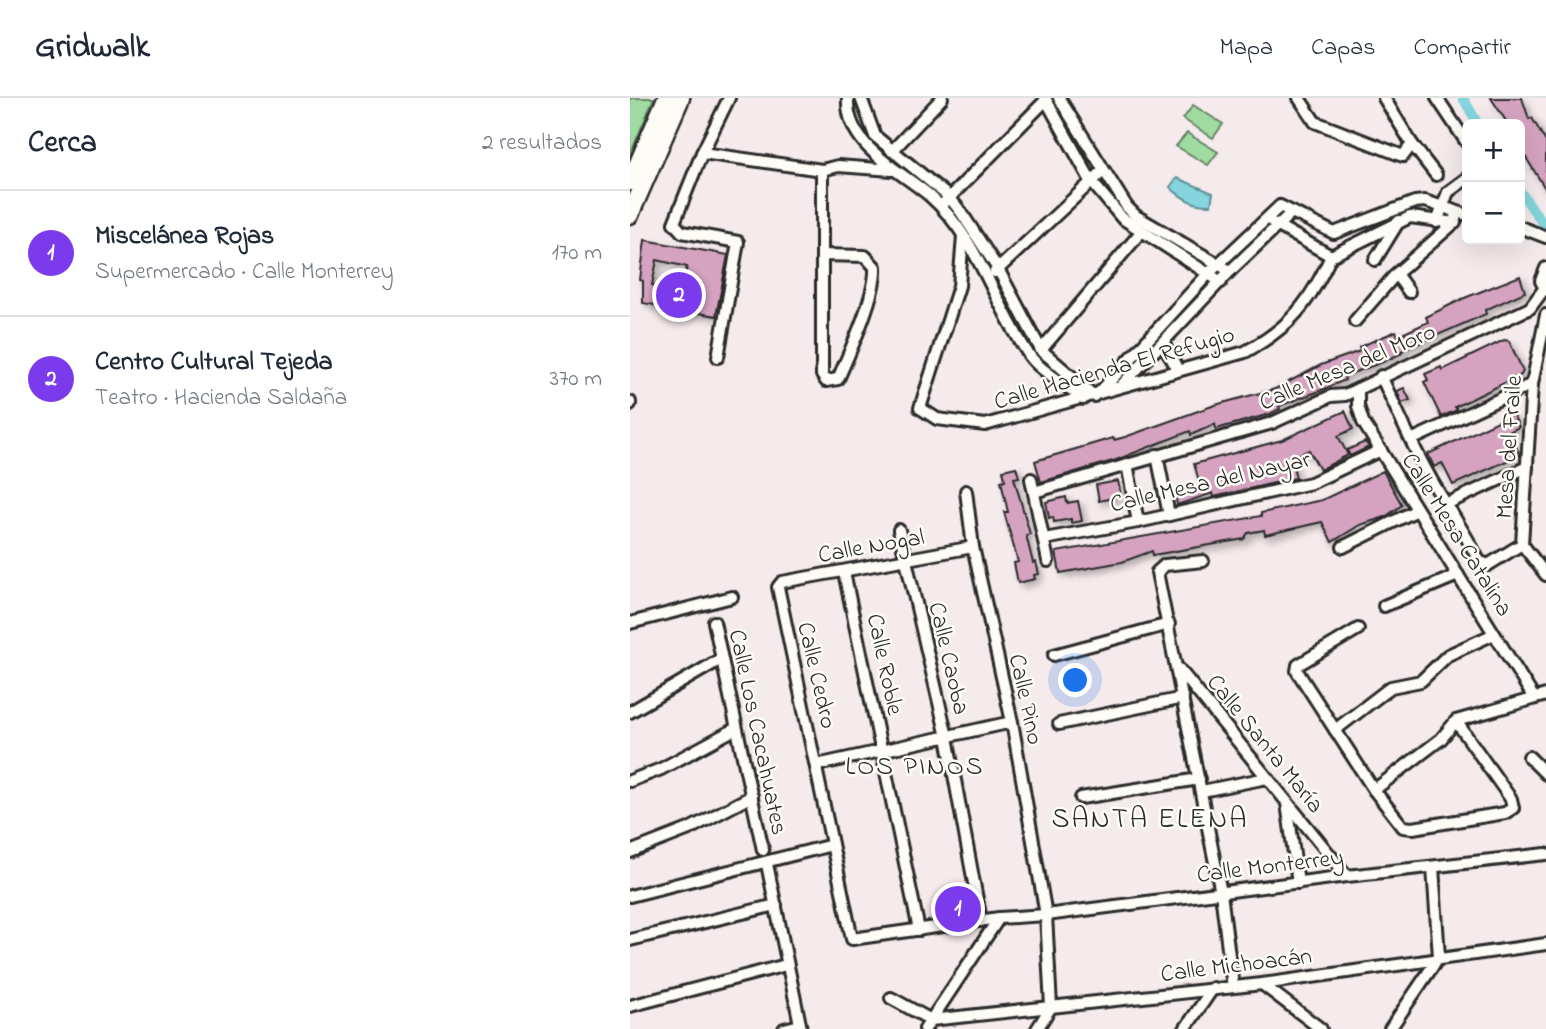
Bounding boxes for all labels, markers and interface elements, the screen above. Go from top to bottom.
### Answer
text: Gridwalk [35,24,150,72]
text: Mapa [1220,31,1273,66]
text: Capas [1311,31,1375,66]
text: Compartir [1413,31,1511,66]
map controls [1462,119,1525,245]
button: + [1462,119,1525,182]
text: Cerca [28,122,97,166]
text: 2 resultados [482,127,602,160]
button: − [1462,182,1525,245]
text: Miscelánea Rojas [95,218,274,256]
text: 1 [47,237,55,270]
text: 170 m [552,237,602,270]
text: Supermercado · Calle Monterrey [95,256,393,289]
pin: 2 [656,269,702,321]
street label: Calle Mesa del Moro [1254,315,1442,421]
street label: Calle Hacienda El Refugio [990,318,1239,421]
text: Centro Cultural Tejeda [95,344,333,382]
text: 2 [45,363,57,396]
text: 370 m [549,363,602,396]
street label: Mesa del Fraile [1488,374,1533,520]
text: Teatro · Hacienda Saldaña [95,382,347,415]
street label: Calle Mesa del Nayar [1107,443,1315,524]
street label: Calle Mesa Catalina [1391,446,1520,624]
street label: Calle Nogal [815,521,927,574]
street label: Calle Caoba [918,599,977,718]
street label: Calle Roble [856,611,911,719]
street label: Calle Cedro [786,619,845,732]
street label: Calle Los Cacahuates [718,627,795,839]
street label: Calle Pino [998,651,1051,748]
your location [1058,663,1092,697]
street label: Calle Santa María [1197,667,1331,822]
district label: LOS PINOS [846,749,984,787]
district label: SANTA ELENA [1052,800,1248,841]
street label: Calle Monterrey [1195,841,1346,895]
pin: 1 [935,883,981,935]
street label: Calle Michoacán [1159,940,1314,993]

